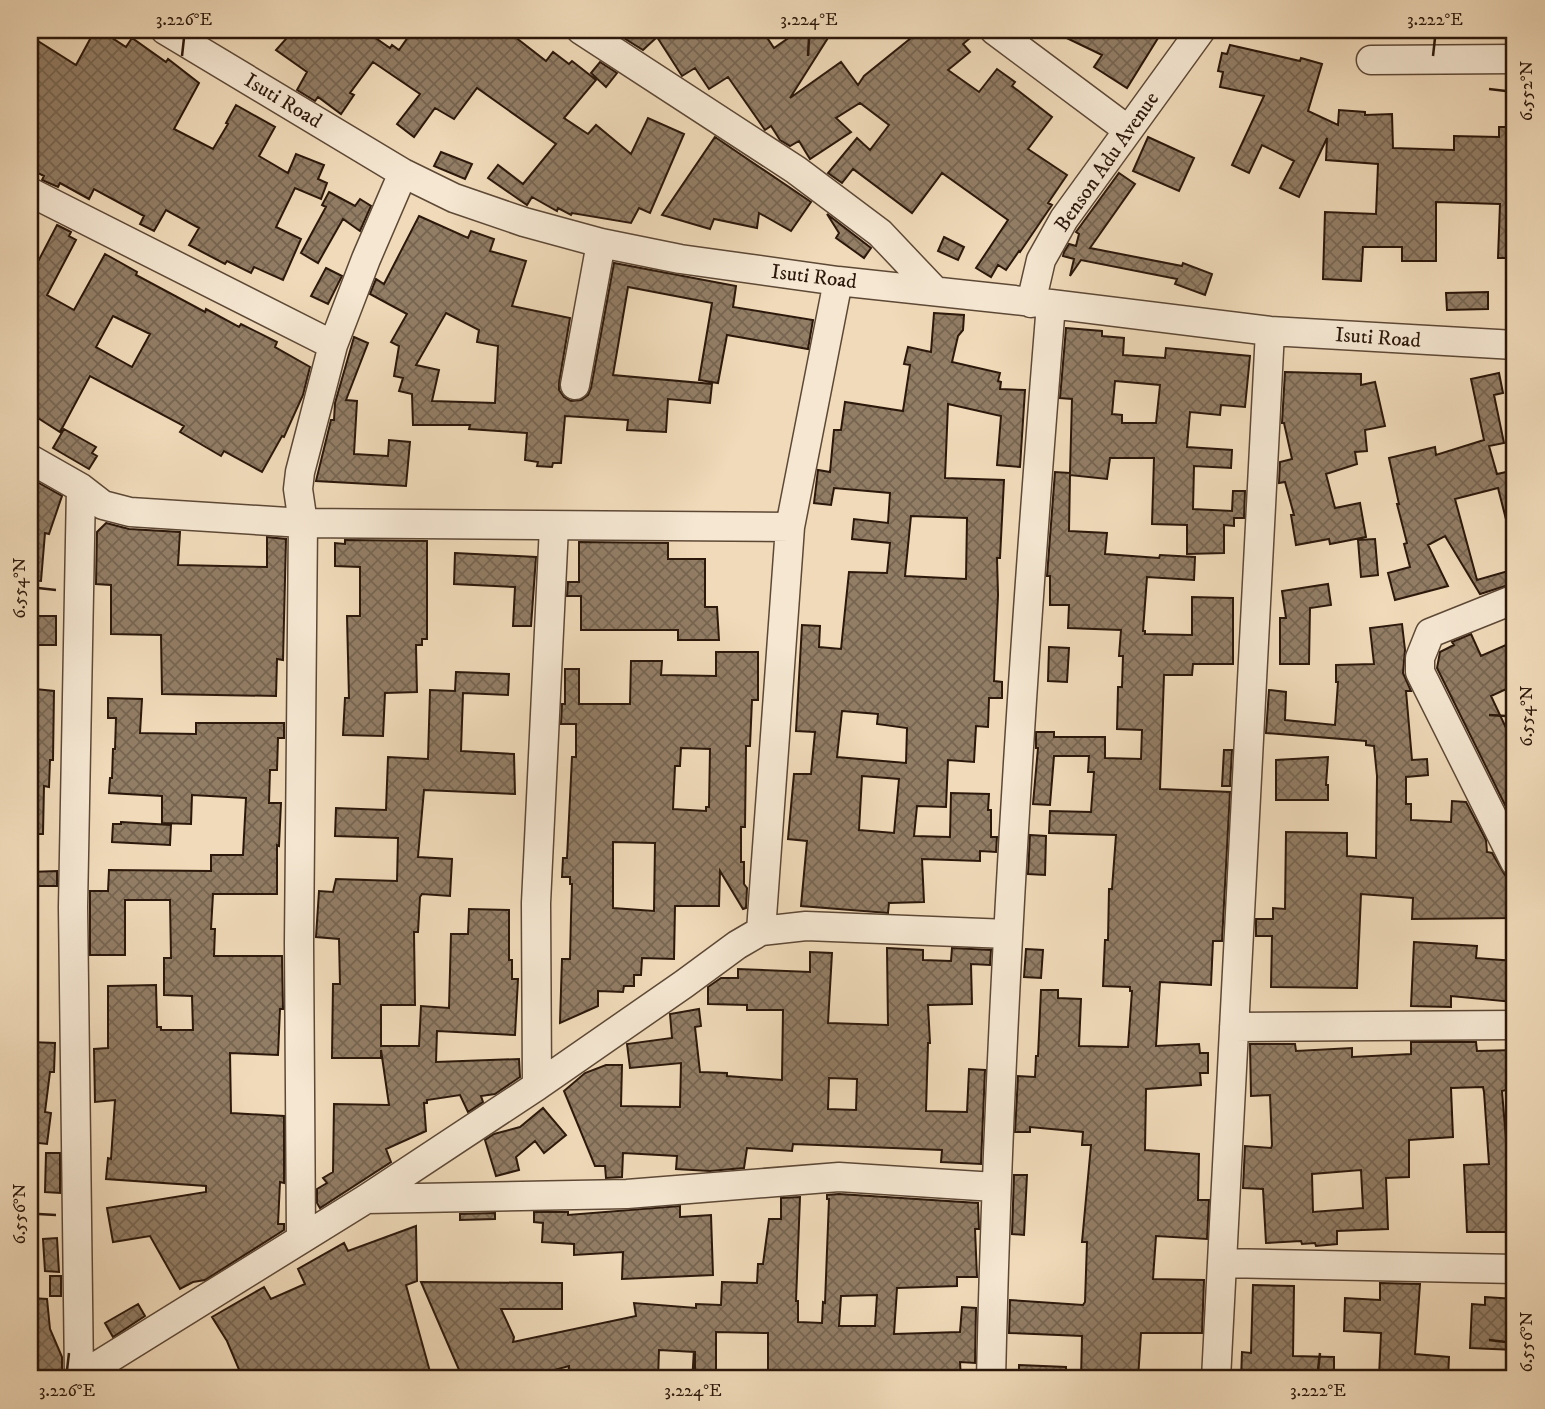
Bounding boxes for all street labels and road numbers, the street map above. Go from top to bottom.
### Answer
street label: Isuti Road [239,68,327,135]
street label: Benson Adu Avenue [1049,87,1165,237]
street label: Isuti Road [770,259,859,295]
street label: Isuti Road [1334,322,1422,354]

